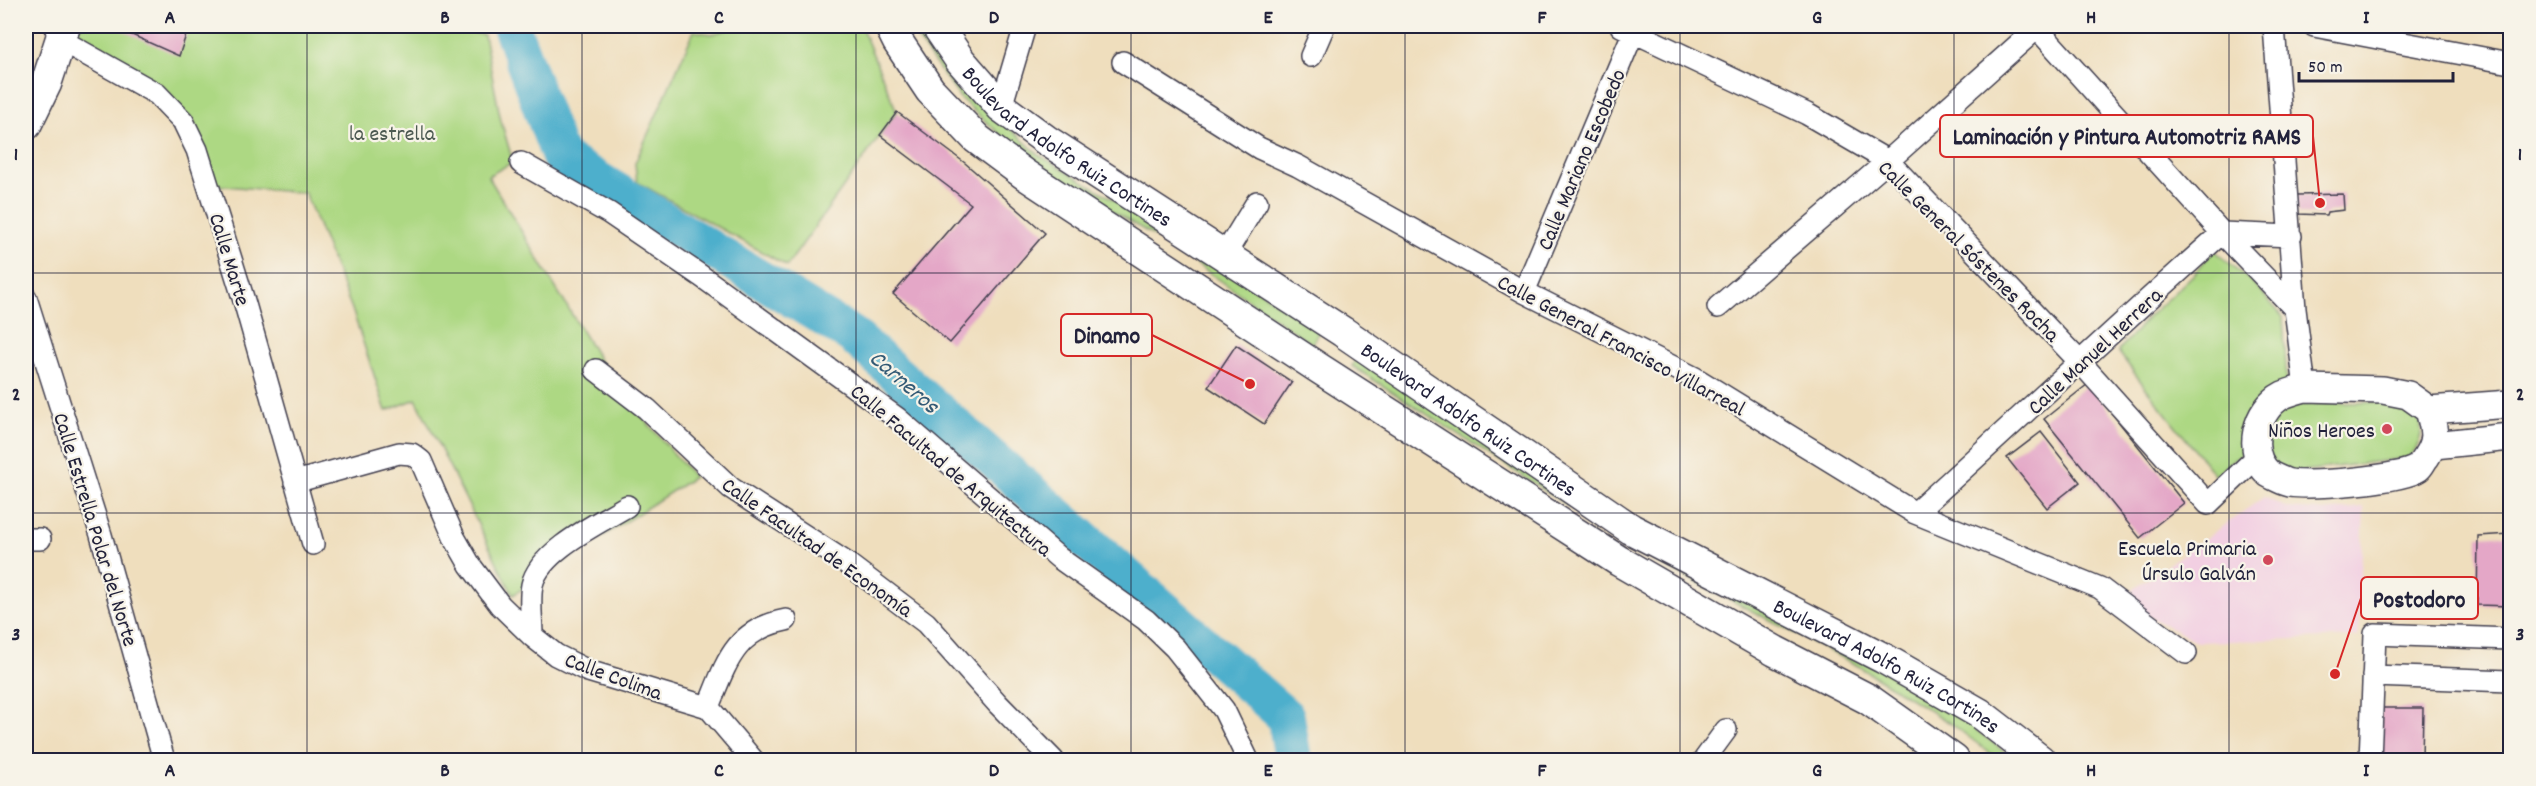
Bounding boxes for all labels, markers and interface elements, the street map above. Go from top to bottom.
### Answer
text: A [165,5,176,33]
text: B [440,5,450,33]
text: C [714,5,724,33]
text: D [989,5,1000,33]
text: E [1263,5,1273,33]
text: F [1538,5,1548,33]
text: G [1812,5,1822,33]
text: H [2086,5,2096,33]
text: I [2363,5,2370,33]
scale bar [2299,45,2454,83]
text: 50 m [2308,56,2343,81]
street label: Boulevard Adolfo Ruiz Cortines [953,61,1177,237]
street label: Calle Mariano Escobedo [1531,65,1635,256]
callout: Laminación y Pintura Automotriz RAMS [1940,115,2313,157]
park label: la estrella [349,120,436,151]
text: Laminación y Pintura Automotriz RAMS [1953,122,2301,156]
text: 1 [14,142,18,170]
text: 1 [2518,142,2522,170]
street label: Calle General Sóstenes Rocha [1870,154,2066,351]
street label: Calle Marte [199,210,256,310]
street label: Calle General Francisco Villarreal [1491,268,1750,426]
street label: Calle Manuel Herrera [2022,281,2171,423]
callout: Dinamo [1061,314,1152,356]
text: Dinamo [1074,321,1140,355]
street label: Boulevard Adolfo Ruiz Cortines [1353,336,1582,506]
water label: Carneros [860,343,946,424]
street label: Calle Facultad de Arquitectura [842,378,1058,566]
text: 2 [12,382,20,410]
text: 2 [2516,382,2524,410]
street label: Calle Estrella Polar del Norte [43,409,144,651]
place label: Niños Heroes [2268,417,2375,448]
marker: Niños Heroes [2380,422,2394,436]
street label: Calle Facultad de Economía [714,471,918,627]
place label: Escuela Primaria Úrsulo Galván [2118,535,2257,591]
marker: Escuela Primaria Úrsulo Galván [2261,553,2275,567]
callout: Postodoro [2361,577,2478,619]
text: Postodoro [2373,585,2466,619]
street label: Boulevard Adolfo Ruiz Cortines [1767,592,2005,743]
text: 3 [12,622,20,650]
text: 3 [2516,622,2524,650]
street label: Calle Colima [560,646,667,710]
text: A [165,758,176,786]
text: B [440,758,450,786]
text: C [714,758,724,786]
text: D [989,758,1000,786]
text: E [1263,758,1273,786]
text: F [1538,758,1548,786]
text: G [1812,758,1822,786]
text: H [2086,758,2096,786]
text: I [2363,758,2370,786]

